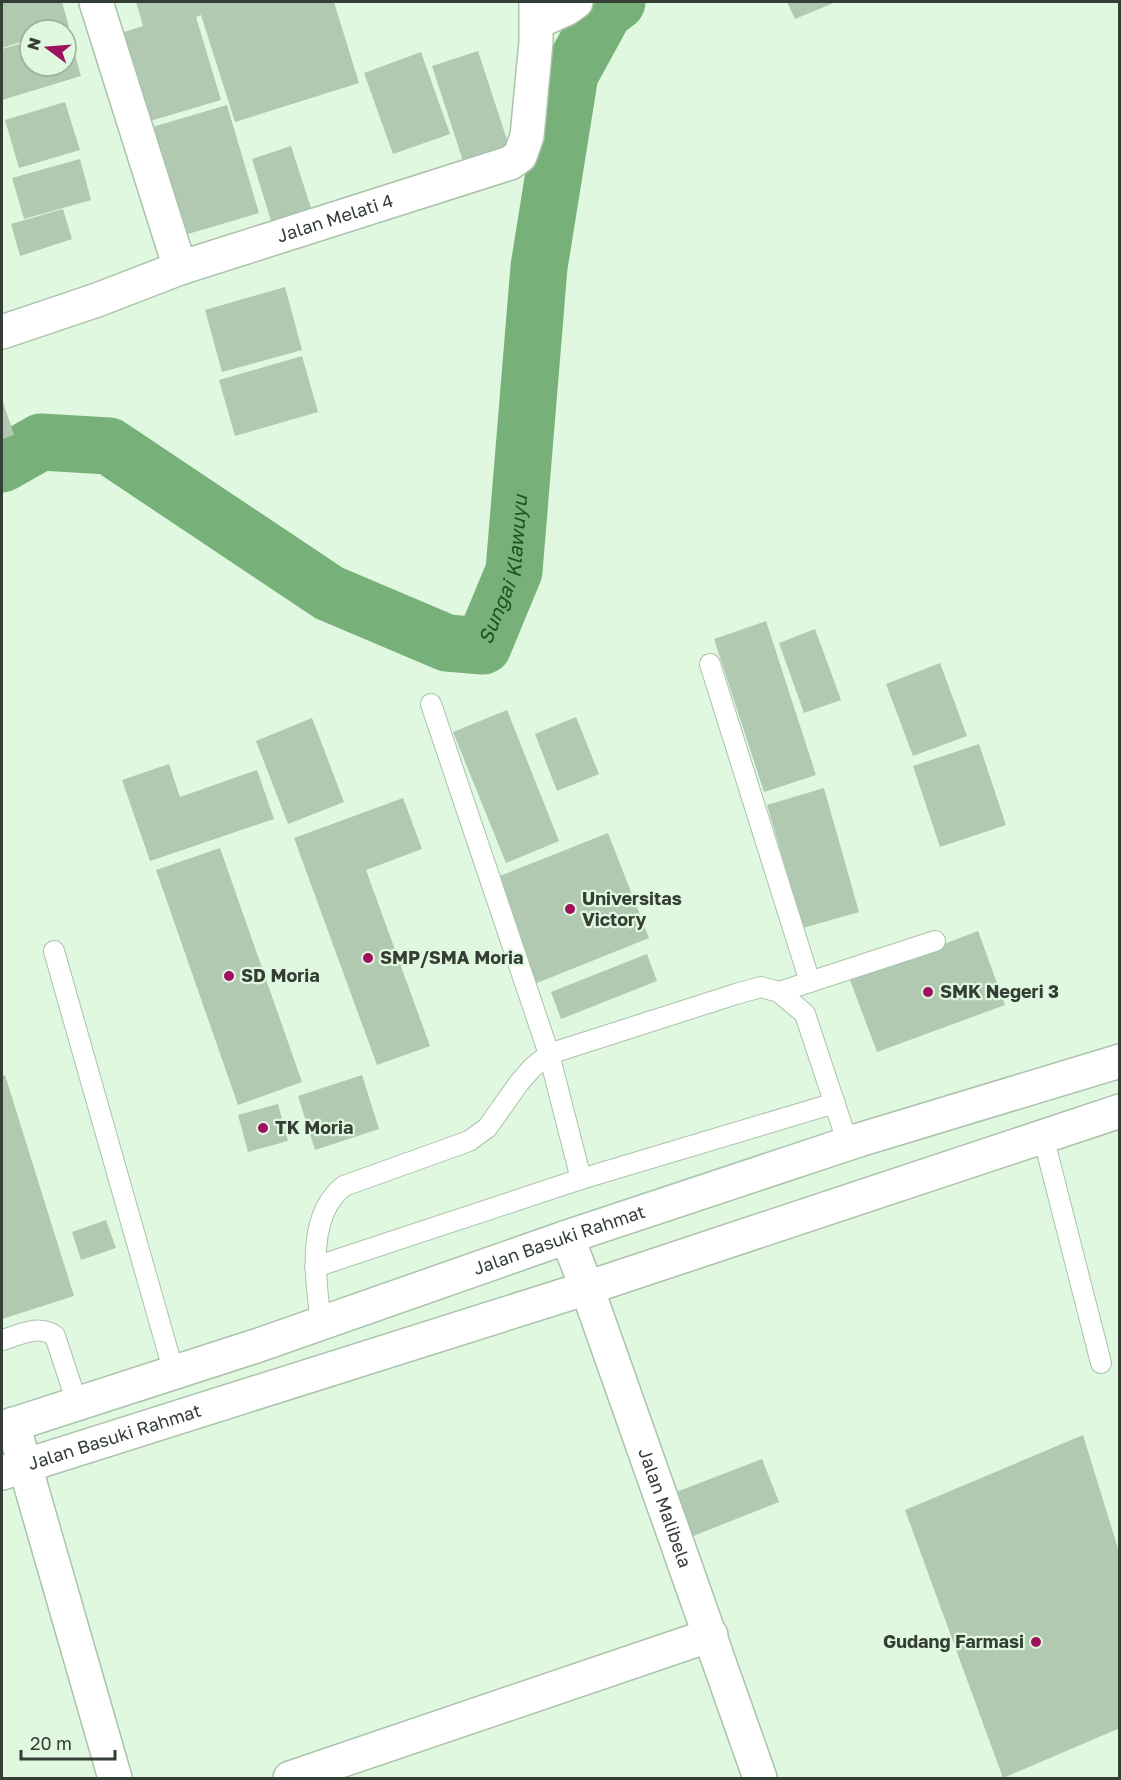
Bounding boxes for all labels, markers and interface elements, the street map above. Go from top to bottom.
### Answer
north arrow [18,18,78,78]
text: N [22,35,45,52]
street label: Jalan Melati 4 [274,189,396,246]
water label: Sungai Klawuyu [472,492,531,647]
place label: Universitas Victory [582,887,682,930]
marker: Universitas Victory [563,902,577,916]
place label: SMP/SMA Moria [380,946,523,968]
marker: SMP/SMA Moria [361,951,375,965]
place label: SD Moria [241,964,320,986]
marker: SD Moria [222,969,236,983]
place label: SMK Negeri 3 [940,980,1059,1002]
marker: SMK Negeri 3 [921,985,935,999]
place label: TK Moria [275,1116,353,1138]
marker: TK Moria [256,1121,270,1135]
street label: Jalan Basuki Rahmat [470,1200,648,1279]
street label: Jalan Basuki Rahmat [25,1399,203,1474]
street label: Jalan Malibela [634,1445,697,1570]
place label: Gudang Farmasi [883,1630,1024,1652]
marker: Gudang Farmasi [1029,1635,1043,1649]
scale bar [21,1723,116,1761]
text: 20 m [30,1732,72,1754]

